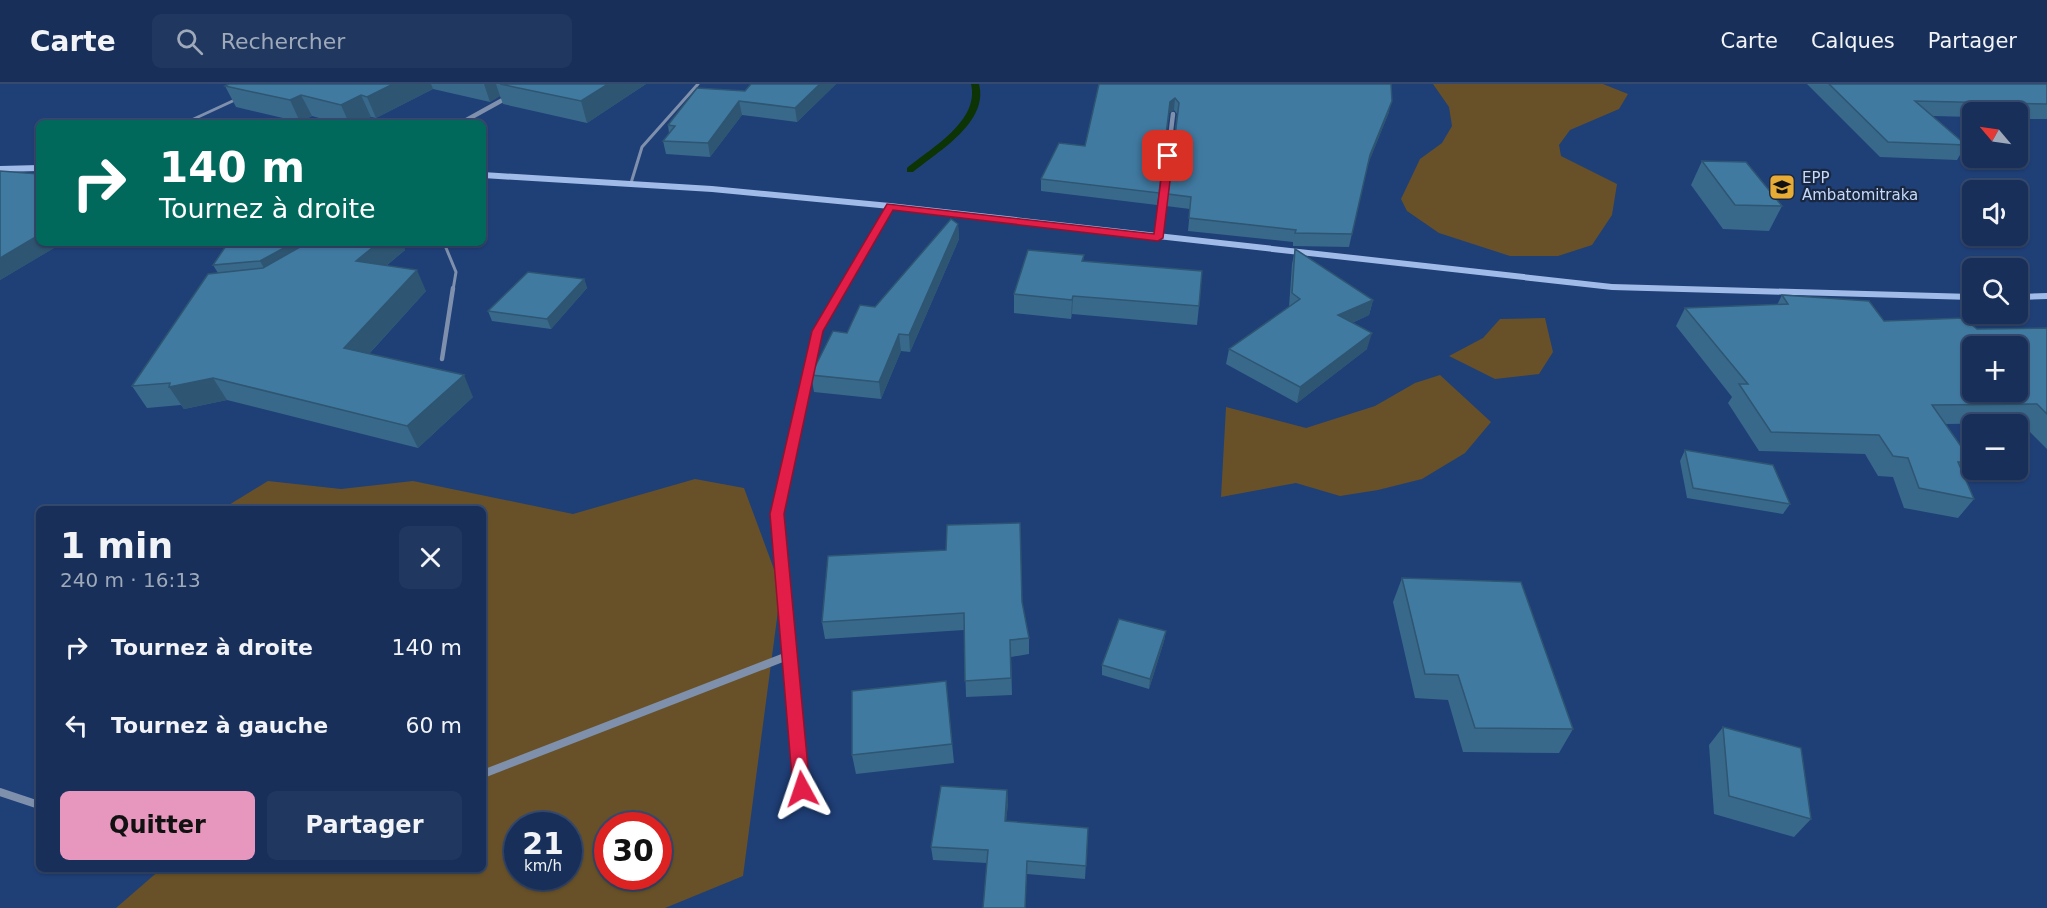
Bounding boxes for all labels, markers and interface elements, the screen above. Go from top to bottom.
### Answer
search box [152,14,572,68]
text: Carte [30,25,116,58]
icon: search [173,25,206,58]
text: Rechercher [221,29,345,54]
text: Carte [1721,29,1778,53]
text: Calques [1811,29,1895,53]
text: Partager [1928,29,2017,53]
north arrow [1962,102,2028,168]
map controls [1962,102,2028,480]
pin [1142,130,1193,181]
icon: arrive [1151,139,1184,172]
text: 140 m [159,143,305,192]
icon: right [60,144,138,222]
place label: EPP Ambatomitraka [1802,169,1918,204]
school or university icon: EPP Ambatomitraka [1767,172,1797,202]
button: sound [1962,180,2028,246]
text: Tournez à droite [159,193,376,224]
button: search [1962,258,2028,324]
button: + [1962,336,2028,402]
button: − [1962,414,2028,480]
text: 1 min [60,525,173,566]
button: close [399,526,462,589]
text: 240 m · 16:13 [60,568,201,592]
icon: right [60,631,93,664]
text: Tournez à droite [111,635,313,660]
text: 140 m [392,635,462,660]
icon: left [60,709,93,742]
text: Tournez à gauche [111,713,328,738]
text: 60 m [406,713,462,738]
position arrow [770,757,834,821]
button: Quitter [60,791,255,860]
button: Partager [267,791,462,860]
speed limit sign: 30 [594,812,672,890]
text: 21 [522,826,564,861]
text: km/h [524,857,562,875]

